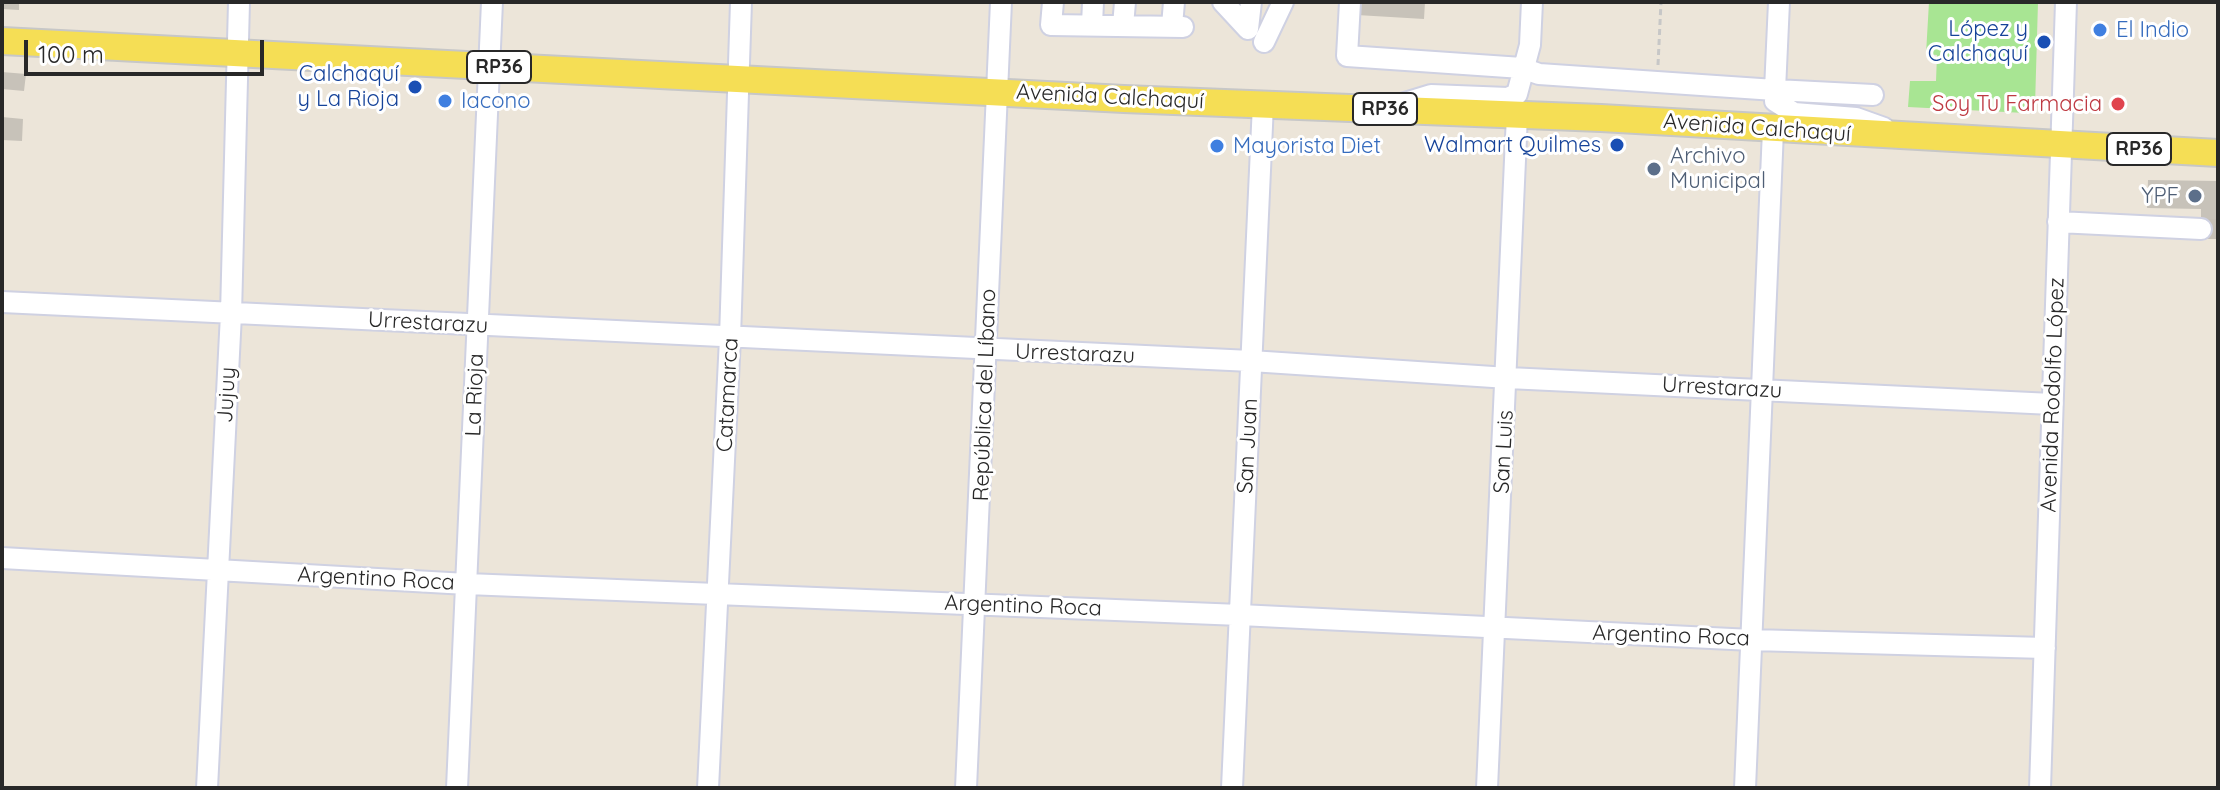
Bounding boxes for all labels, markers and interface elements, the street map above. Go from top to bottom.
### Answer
place label: López y Calchaquí [1928,16,2028,68]
place label: El Indio [2116,17,2189,43]
marker: El Indio [2091,21,2109,39]
scale bar [28,24,268,74]
marker: López y Calchaquí [2035,33,2053,51]
text: 100 m [38,39,104,69]
road number: RP36 [467,51,531,83]
place label: Calchaquí y La Rioja [297,61,399,112]
marker: Calchaquí y La Rioja [406,78,424,96]
street label: Avenida Calchaquí [1015,79,1205,115]
place label: Iacono [461,88,531,114]
place label: Soy Tu Farmacia [1932,91,2102,117]
marker: Iacono [436,92,454,110]
road number: RP36 [1353,93,1417,125]
marker: Soy Tu Farmacia [2109,95,2127,113]
street label: Avenida Calchaquí [1662,108,1852,148]
place label: Walmart Quilmes [1424,132,1601,158]
place label: Mayorista Diet [1233,133,1381,159]
road number: RP36 [2107,133,2171,165]
marker: Walmart Quilmes [1608,136,1626,154]
marker: Mayorista Diet [1208,137,1226,155]
place label: Archivo Municipal [1670,143,1766,194]
marker: Archivo Municipal [1645,160,1663,178]
place label: YPF [2141,183,2179,209]
marker: YPF [2186,187,2204,205]
street label: Avenida Rodolfo López [2036,277,2070,513]
street label: República del Líbano [968,288,1002,502]
street label: Urrestarazu [367,307,489,339]
street label: Catamarca [712,337,744,453]
street label: Urrestarazu [1014,339,1136,369]
street label: La Rioja [460,353,490,437]
street label: Jujuy [212,366,242,424]
street label: Urrestarazu [1661,372,1783,404]
street label: San Juan [1232,398,1264,494]
street label: San Luis [1489,410,1519,494]
street label: Argentino Roca [297,562,455,596]
street label: Argentino Roca [944,590,1102,622]
street label: Argentino Roca [1592,620,1750,652]

